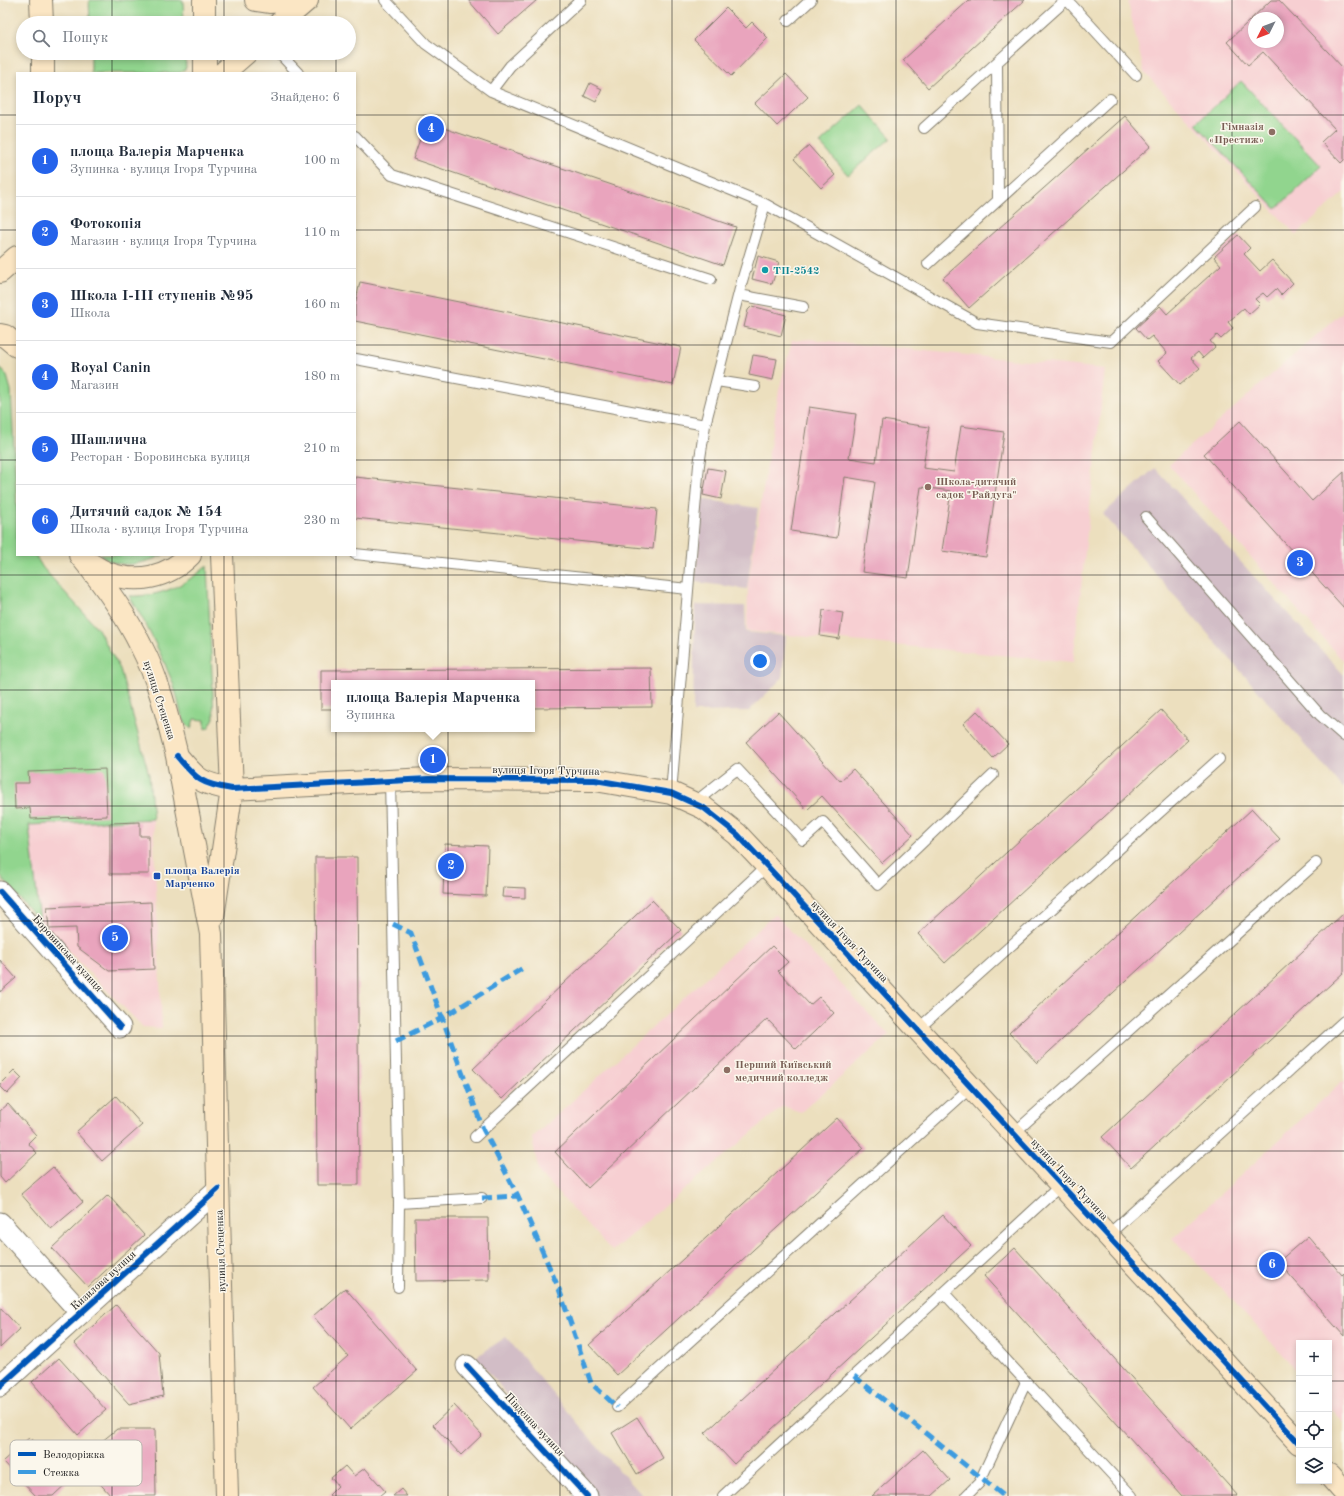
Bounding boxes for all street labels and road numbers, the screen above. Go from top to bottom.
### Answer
street label: вулиця Стеценка [141,660,177,742]
street label: вулиця Ігоря Турчина [492,765,600,778]
street label: вулиця Ігоря Турчина [808,899,890,986]
street label: Боровинська вулиця [30,914,104,995]
street label: вулиця Ігоря Турчина [1028,1137,1110,1224]
street label: вулиця Стеценка [215,1209,228,1292]
street label: Кизилова вулиця [69,1249,139,1313]
street label: Південна вулиця [502,1391,566,1459]

